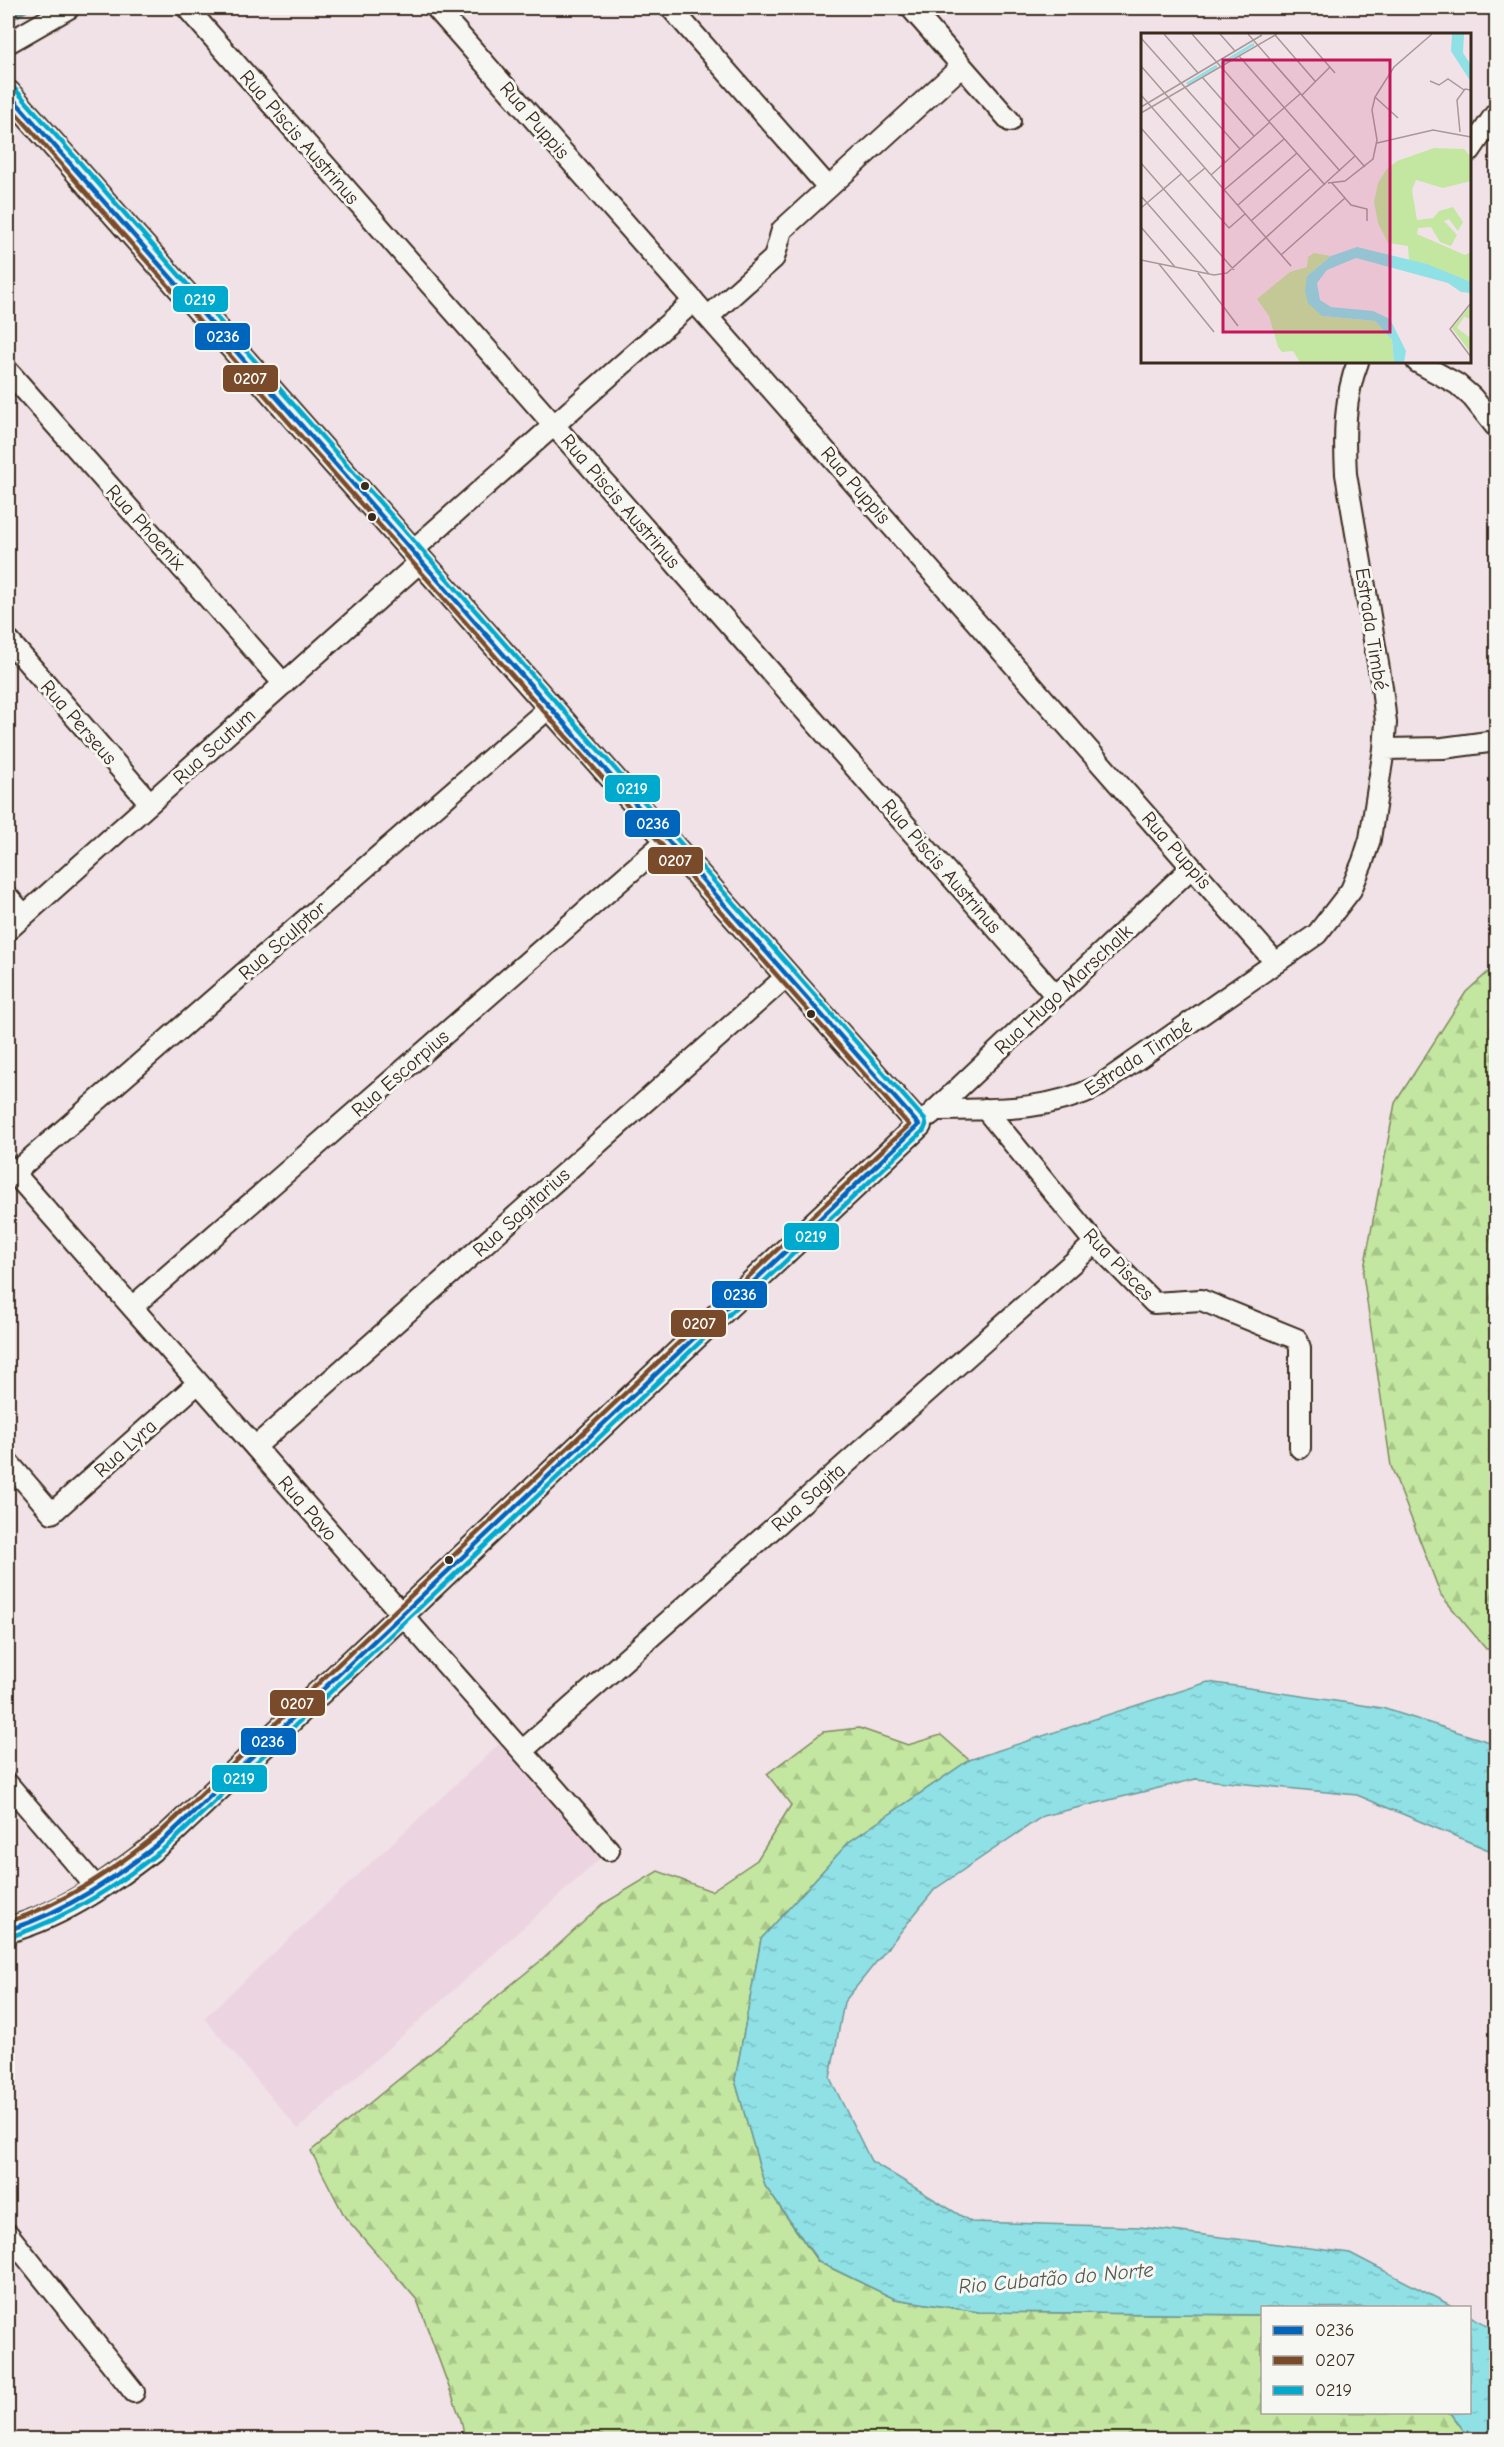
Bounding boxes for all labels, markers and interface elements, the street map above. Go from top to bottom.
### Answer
inset map [1141,33,1471,363]
street label: Rua Piscis Austrinus [235,66,364,209]
street label: Rua Puppis [495,77,574,164]
line badge: 0219 [172,285,229,313]
text: 0219 [184,291,216,309]
line badge: 0236 [194,322,251,351]
text: 0236 [206,328,240,346]
line badge: 0207 [222,364,279,393]
text: 0207 [233,370,268,388]
street label: Rua Piscis Austrinus [556,430,685,573]
street label: Rua Puppis [816,442,895,529]
street label: Rua Phoenix [101,480,190,575]
unlabelled marker [359,480,371,492]
unlabelled marker [366,511,378,523]
street label: Estrada Timbé [1350,566,1393,692]
street label: Rua Perseus [36,675,122,769]
street label: Rua Scutum [169,704,260,789]
line badge: 0219 [604,774,661,803]
text: 0219 [616,780,648,798]
street label: Rua Piscis Austrinus [877,795,1006,938]
street label: Rua Puppis [1137,807,1216,894]
line badge: 0236 [624,809,681,838]
text: 0236 [636,815,670,833]
line badge: 0207 [647,846,704,875]
text: 0207 [658,852,693,870]
street label: Rua Sculptor [234,896,331,985]
street label: Rua Hugo Marschalk [990,919,1137,1059]
unlabelled marker [805,1008,817,1020]
street label: Estrada Timbé [1080,1014,1196,1101]
street label: Rua Escorpius [347,1025,454,1122]
street label: Rua Sagitarius [468,1163,574,1262]
line badge: 0219 [783,1222,840,1251]
street label: Rua Pisces [1079,1224,1159,1305]
text: 0219 [795,1228,827,1246]
line badge: 0236 [711,1280,768,1309]
text: 0236 [723,1286,757,1304]
line badge: 0207 [670,1309,727,1338]
text: 0207 [682,1315,717,1333]
street label: Rua Lyra [89,1414,161,1482]
street label: Rua Sagita [767,1458,850,1536]
street label: Rua Pavo [273,1471,342,1545]
unlabelled marker [443,1554,455,1566]
line badge: 0207 [269,1689,326,1717]
text: 0207 [280,1695,315,1713]
line badge: 0236 [240,1727,297,1756]
text: 0236 [251,1733,285,1751]
line badge: 0219 [211,1764,268,1793]
text: 0219 [223,1770,255,1788]
water label: Rio Cubatão do Norte [957,2257,1155,2298]
legend [1261,2306,1471,2414]
text: 0236 [1315,2320,1354,2341]
text: 0207 [1315,2350,1355,2371]
text: 0219 [1315,2380,1352,2401]

